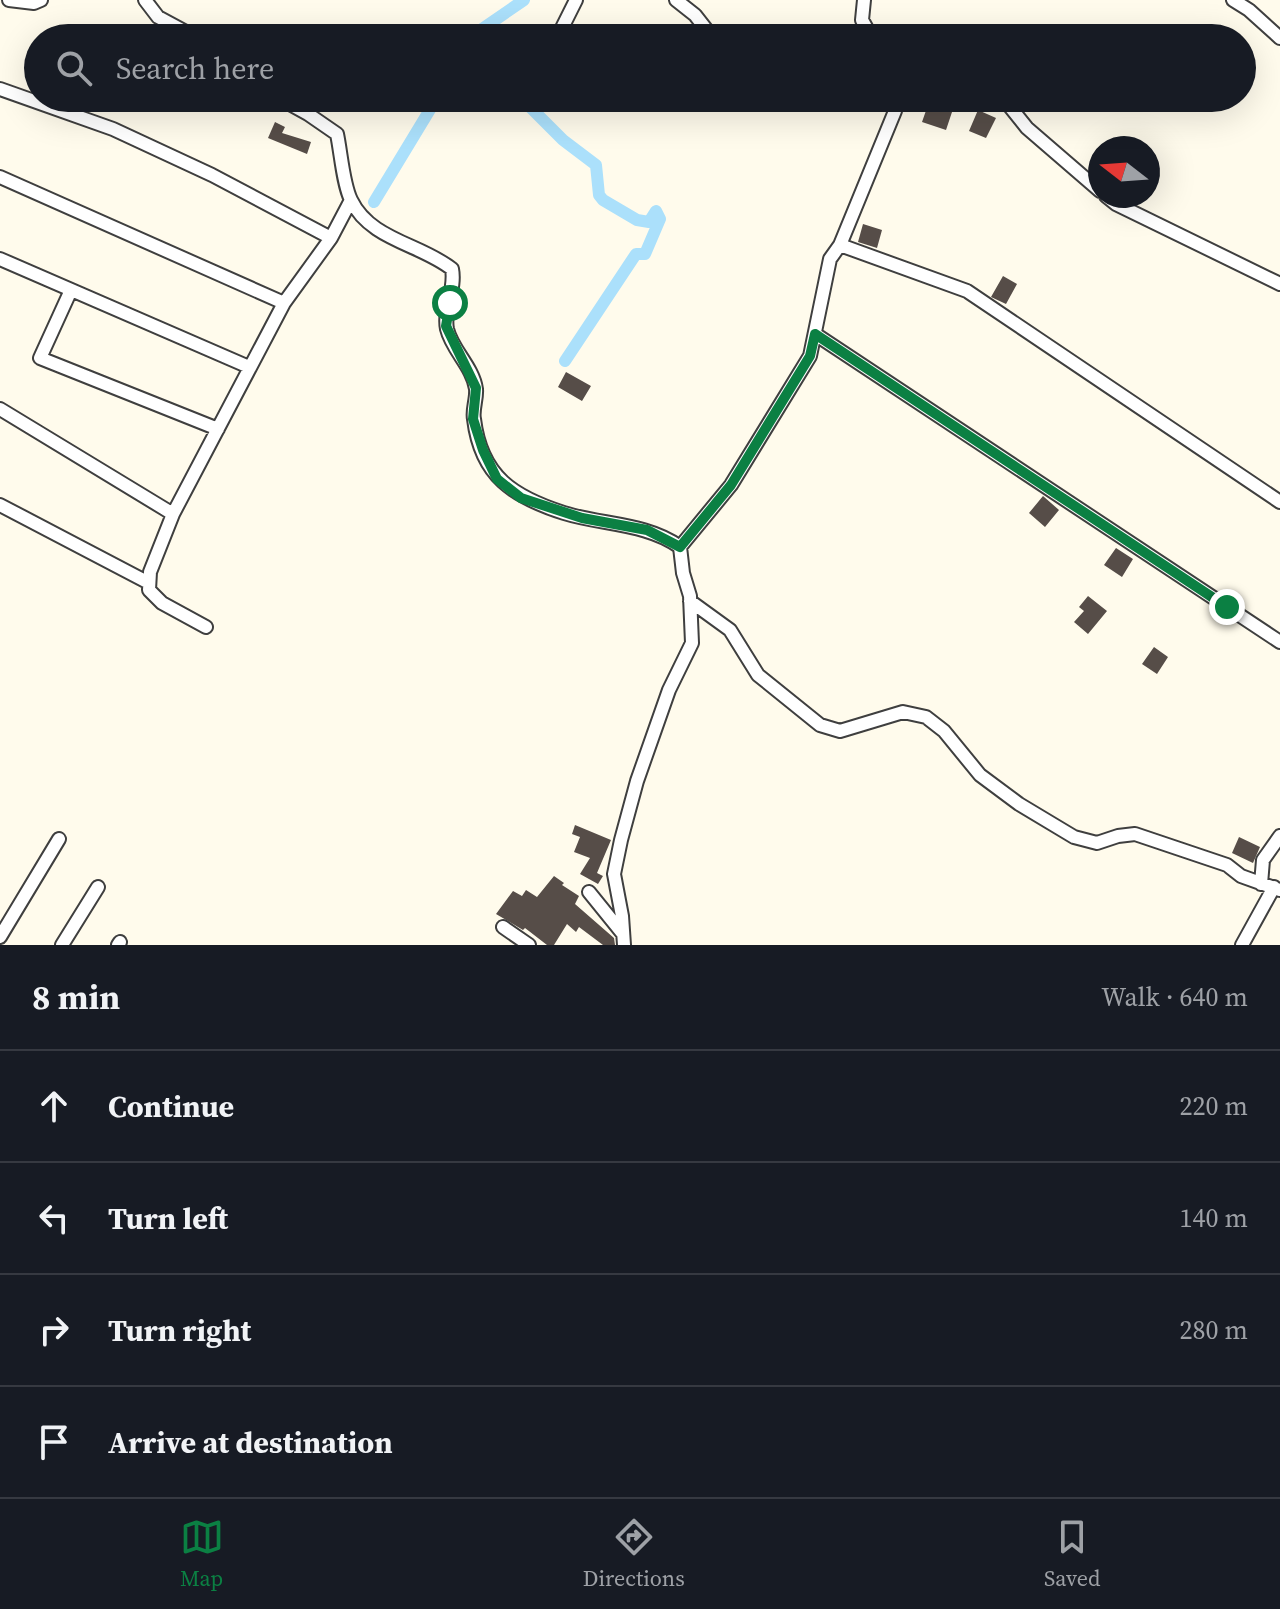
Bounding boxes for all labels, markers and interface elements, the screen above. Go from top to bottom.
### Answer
search box [24,24,1256,112]
icon: search [52,46,96,90]
text: Search here [116,48,274,89]
north arrow [1088,136,1160,208]
route start [432,285,468,321]
route end [1209,589,1245,625]
text: 8 min [32,974,120,1020]
text: Walk · 640 m [1101,979,1248,1015]
icon: ahead [32,1084,76,1128]
text: Continue [108,1086,234,1127]
text: 220 m [1180,1088,1248,1124]
icon: left [32,1196,76,1240]
text: Turn left [108,1198,228,1239]
text: 140 m [1180,1200,1248,1236]
icon: right [32,1308,76,1352]
text: Turn right [108,1310,251,1351]
text: 280 m [1180,1312,1248,1348]
icon: arrive [32,1420,76,1464]
text: Arrive at destination [108,1422,393,1463]
tab: Map [180,1515,224,1593]
tab: Directions [583,1515,685,1593]
tab: Saved [1044,1515,1100,1593]

